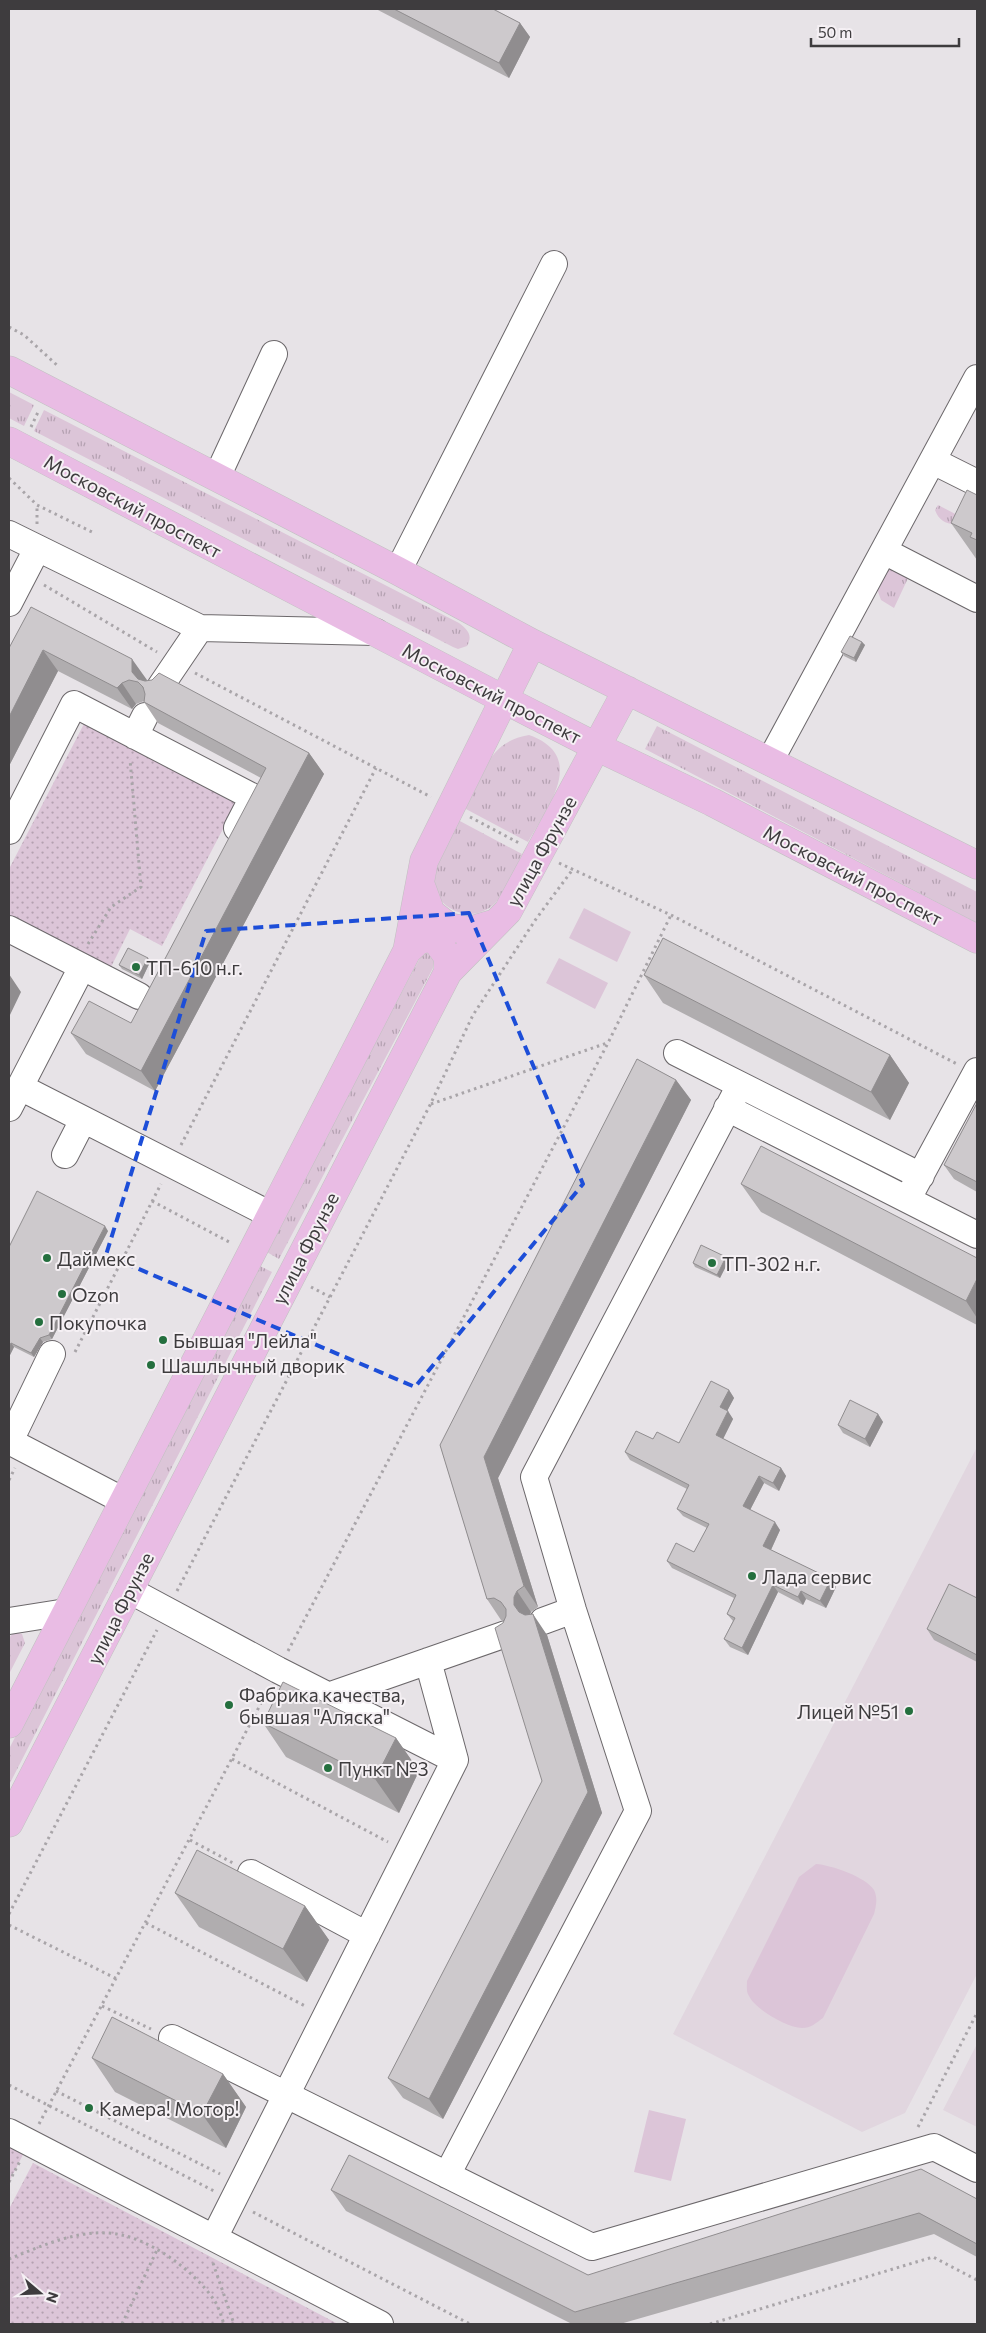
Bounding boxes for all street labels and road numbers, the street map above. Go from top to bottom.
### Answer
street label: Московский проспект [40,449,226,563]
street label: Московский проспект [399,638,585,748]
street label: улица Фрунзе [501,792,581,910]
street label: Московский проспект [760,820,946,930]
street label: улица Фрунзе [267,1188,343,1308]
street label: улица Фрунзе [82,1548,158,1668]

